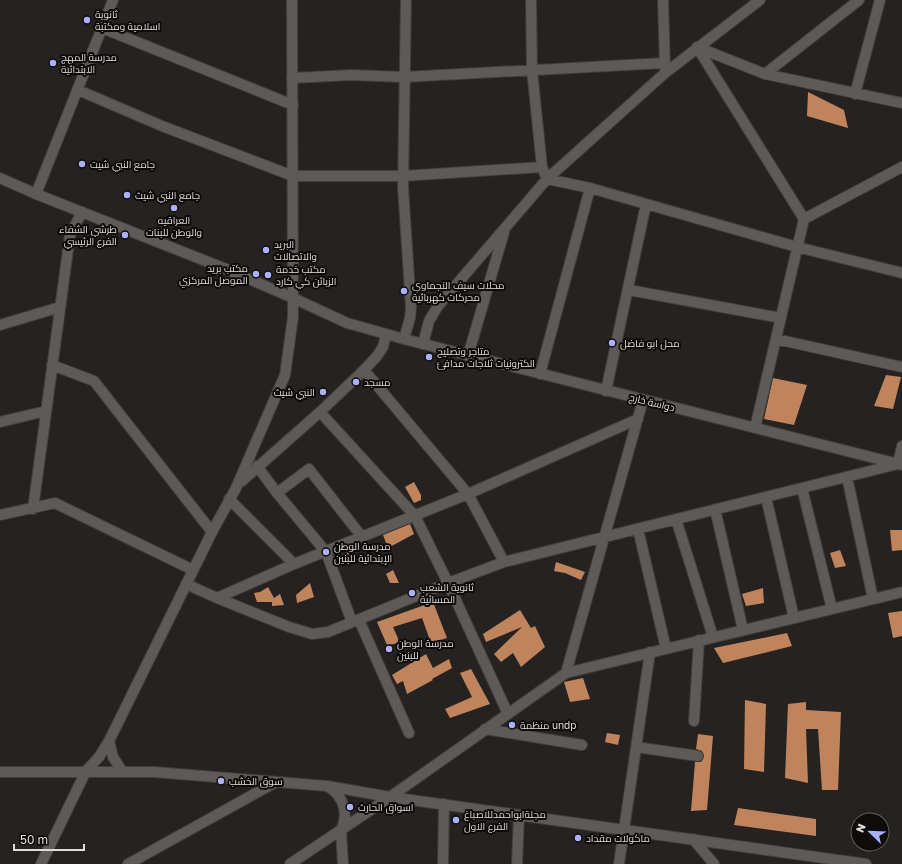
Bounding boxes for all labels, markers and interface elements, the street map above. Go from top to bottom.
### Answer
place label: ثانوية اسلامية ومكتبة [95,8,160,32]
marker: ثانوية اسلامية ومكتبة [82,15,92,25]
place label: مدرسة المهج الابتدائية [61,51,117,75]
marker: مدرسة المهج الابتدائية [48,58,58,68]
place label: جامع النبي شيت [90,158,155,172]
marker: جامع النبي شيت [77,159,87,169]
place label: جامع النبي شيث [135,189,200,203]
marker: جامع النبي شيث [122,190,132,200]
marker: العراقيه والوطن للبنات [169,203,179,213]
place label: العراقيه والوطن للبنات [146,214,202,239]
place label: طرشي الشفاء الفرع الرئيسي [59,223,117,249]
marker: طرشي الشفاء الفرع الرئيسي [120,230,130,240]
place label: البريد والاتصالات [274,238,317,262]
marker: البريد والاتصالات [261,245,271,255]
place label: مكتب بريد الموصل المركزي [179,262,248,288]
place label: مكتب خدمة الزبائن كي كارد [276,263,336,289]
marker: مكتب بريد الموصل المركزي [251,269,261,279]
marker: مكتب خدمة الزبائن كي كارد [263,270,273,280]
place label: محلات سيف النجماوي محركات كهربائية [412,279,504,304]
marker: محلات سيف النجماوي محركات كهربائية [399,286,409,296]
place label: محل ابو فاضل [620,337,680,350]
marker: محل ابو فاضل [607,338,617,348]
place label: متاجر وتصليح الكترونيات ثلاجات مدافئ [437,345,535,370]
marker: متاجر وتصليح الكترونيات ثلاجات مدافئ [424,352,434,362]
place label: مسجد [364,376,390,388]
marker: مسجد [351,377,361,387]
place label: النبي شيث [274,386,315,400]
marker: النبي شيث [318,387,328,397]
street label: دواسة خارج [628,391,676,414]
place label: مدرسة الوطن الإبتدائية للبنين [334,540,392,565]
marker: مدرسة الوطن الإبتدائية للبنين [321,547,331,557]
place label: ثانوية الشعب المسائية [420,581,474,605]
marker: ثانوية الشعب المسائية [407,588,417,598]
place label: مدرسة الوطن للبنين [397,637,454,662]
marker: مدرسة الوطن للبنين [384,644,394,654]
place label: منظمة undp [520,719,576,731]
marker: منظمة undp [507,720,517,730]
place label: سوق الخشب [229,775,282,788]
marker: سوق الخشب [216,776,226,786]
place label: اسواق الحارث [358,801,414,814]
marker: اسواق الحارث [345,802,355,812]
place label: مجلةابواحمدللاصباغ الفرع الاول [464,808,546,833]
north arrow [850,812,890,852]
marker: مجلةابواحمدللاصباغ الفرع الاول [451,815,461,825]
text: N [853,822,868,834]
scale bar [14,826,84,852]
text: 50 m [20,832,48,847]
place label: ماكولات مقداد [586,832,650,844]
marker: ماكولات مقداد [573,833,583,843]

